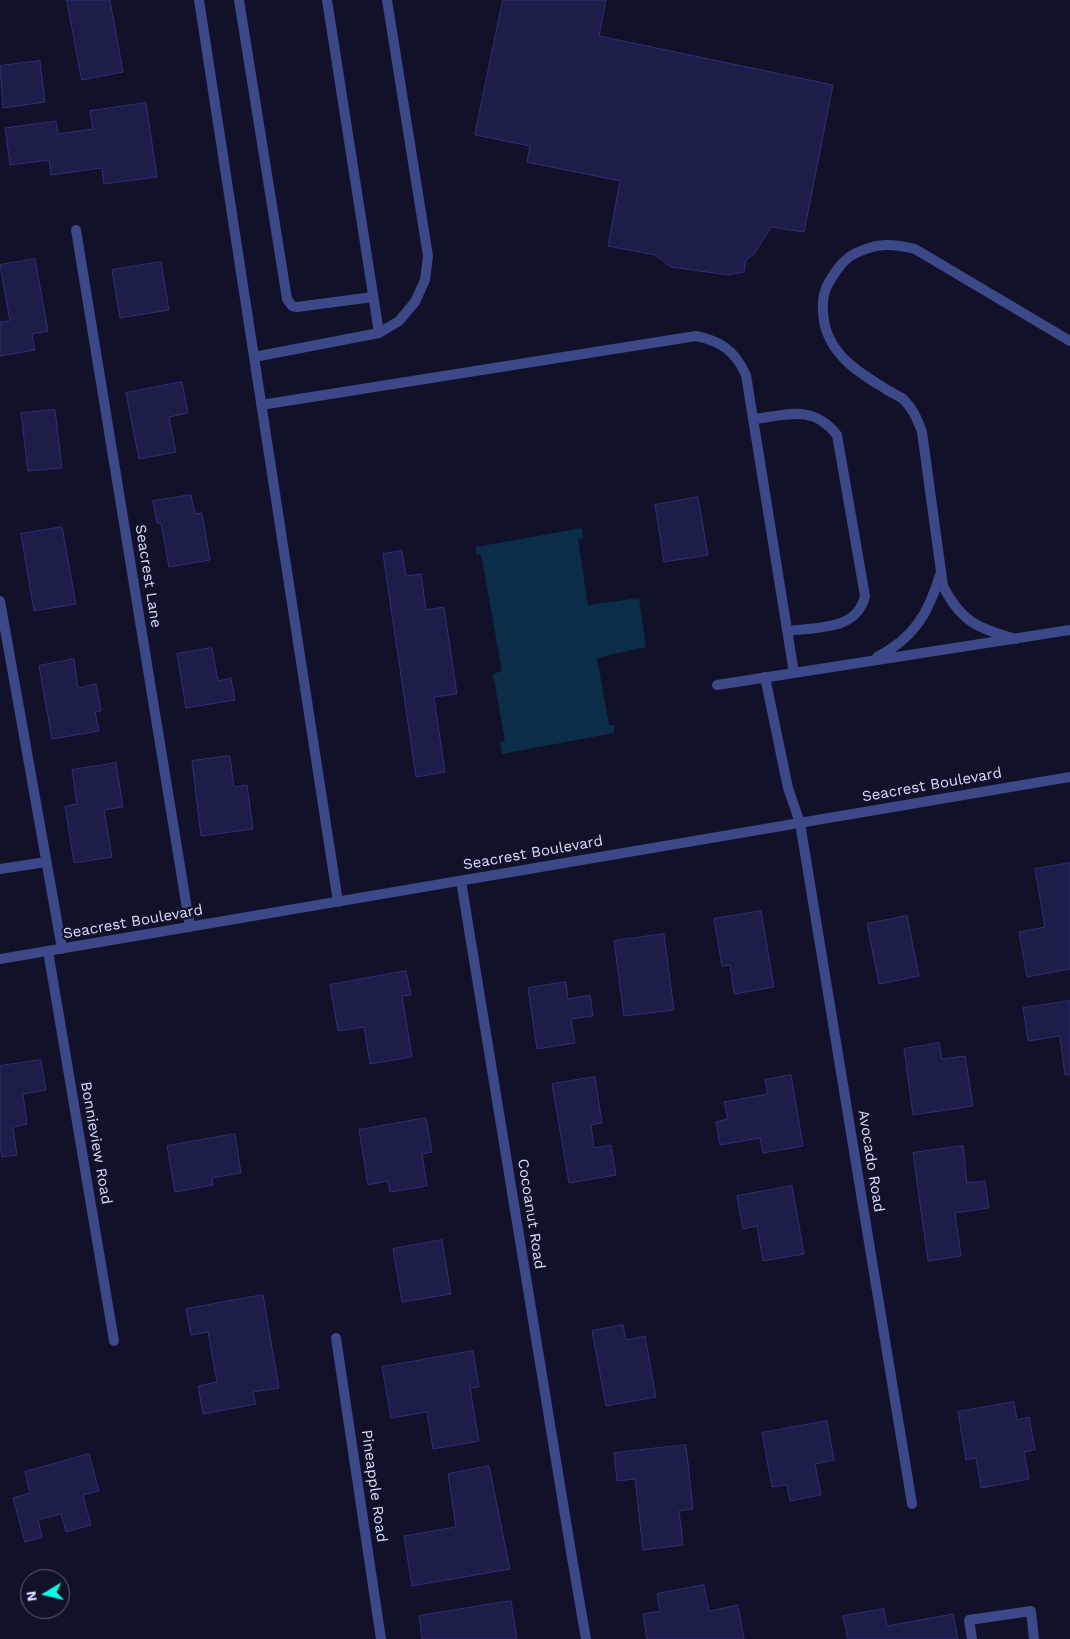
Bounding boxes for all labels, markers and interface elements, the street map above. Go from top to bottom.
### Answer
street label: Seacrest Lane [131,523,165,629]
street label: Seacrest Boulevard [861,764,1003,806]
street label: Seacrest Boulevard [462,832,604,874]
street label: Seacrest Boulevard [62,901,204,943]
street label: Bonnieview Road [76,1080,116,1206]
street label: Avocado Road [854,1109,888,1213]
street label: Cocoanut Road [513,1157,549,1271]
street label: Pineapple Road [357,1429,391,1543]
north arrow [20,1569,70,1619]
text: N [22,1590,40,1603]

